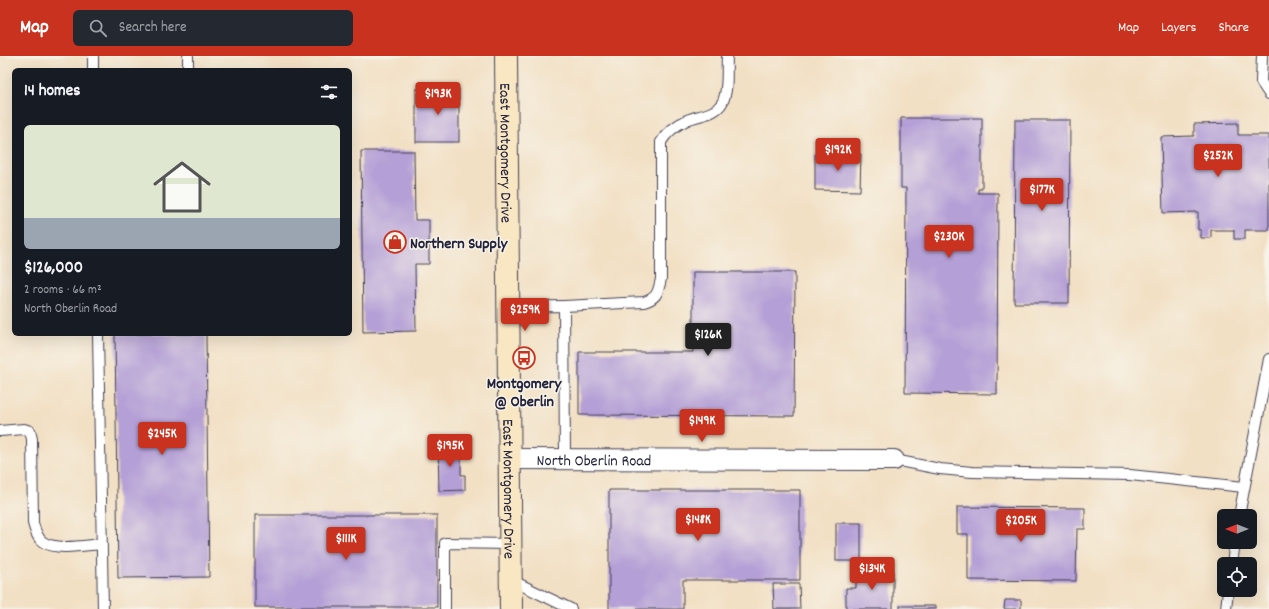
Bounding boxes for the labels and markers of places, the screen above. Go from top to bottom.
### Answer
pin: $193K [410,82,466,116]
pin: $192K [810,138,866,172]
pin: $252K [1190,144,1246,178]
pin: $177K [1014,178,1070,212]
pin: $230K [921,225,977,259]
shop icon: Northern Supply [382,229,408,255]
place label: Northern Supply [410,233,509,256]
pin: $259K [497,298,553,332]
pin: $126K [680,323,736,357]
bus stop icon: Montgomery @ Oberlin [511,345,537,371]
place label: Montgomery @ Oberlin [487,373,563,414]
pin: $149K [674,409,730,443]
pin: $245K [134,422,190,456]
pin: $195K [422,434,478,468]
pin: $148K [670,508,726,542]
pin: $205K [993,509,1049,543]
pin: $111K [318,527,374,561]
pin: $134K [844,557,900,591]

